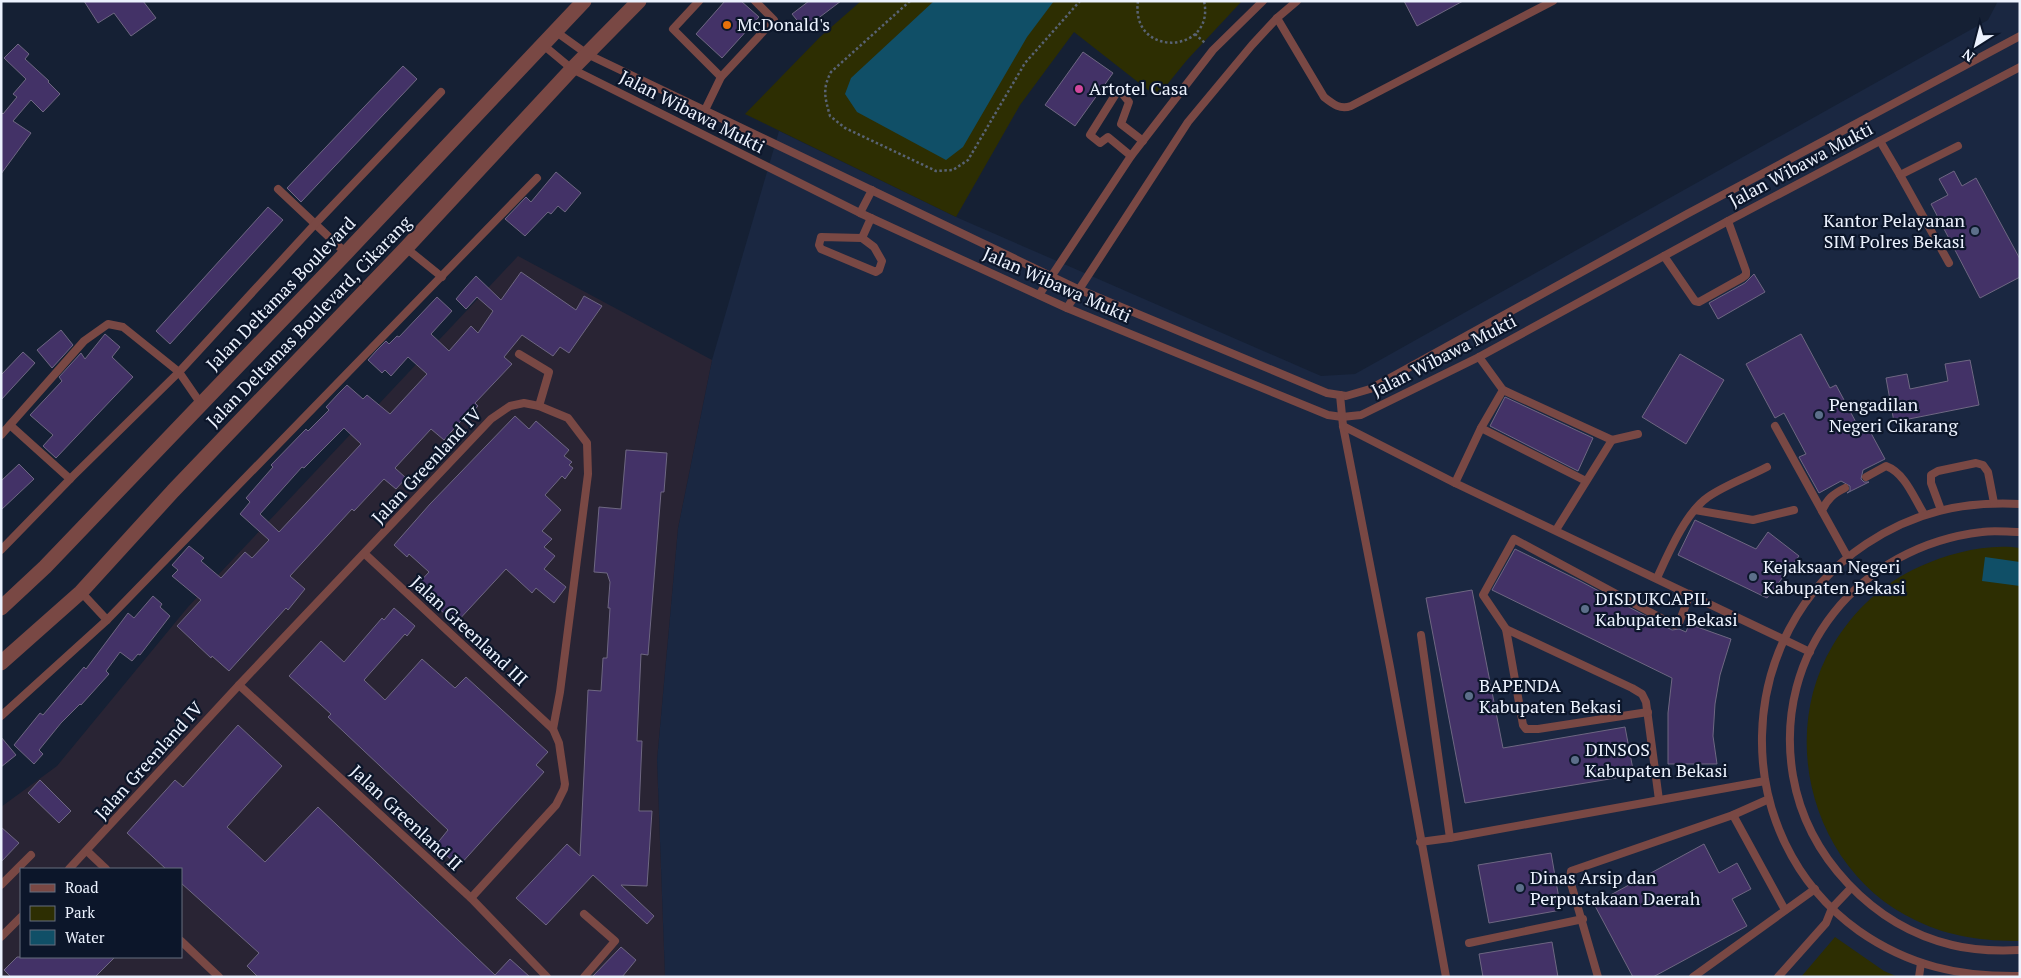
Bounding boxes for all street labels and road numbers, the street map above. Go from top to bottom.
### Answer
street label: Jalan Wibawa Mukti [616,64,769,158]
street label: Jalan Wibawa Mukti [1724,116,1877,212]
street label: Jalan Deltamas Boulevard, Cikarang [200,210,416,432]
street label: Jalan Deltamas Boulevard [200,211,360,375]
street label: Jalan Wibawa Mukti [980,241,1135,328]
street label: Jalan Wibawa Mukti [1367,308,1520,402]
street label: Jalan Greenland IV [366,401,487,529]
street label: Jalan Greenland III [406,570,533,691]
street label: Jalan Greenland IV [89,696,208,825]
street label: Jalan Greenland II [345,759,468,876]

